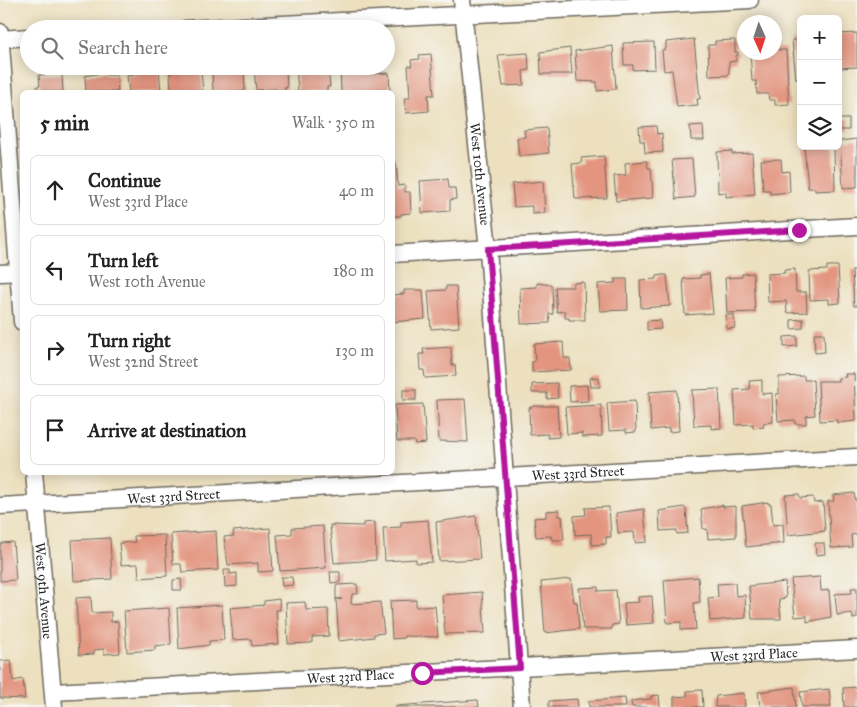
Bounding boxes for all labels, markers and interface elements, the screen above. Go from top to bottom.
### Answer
north arrow [737,15,782,60]
map controls [797,15,842,150]
button: + [797,15,842,60]
search box [20,20,395,75]
icon: search [38,34,66,62]
text: Search here [78,36,168,59]
button: − [797,60,842,105]
button: layers [797,105,842,150]
text: 5 min [40,110,89,136]
text: Walk · 350 m [292,113,375,132]
street label: West 10th Avenue [466,122,494,226]
text: Continue [88,169,161,192]
icon: ahead [41,176,69,204]
text: 40 m [339,181,374,200]
text: West 33rd Place [88,192,188,211]
route end [788,219,811,242]
text: Turn left [88,249,158,272]
icon: left [41,256,69,284]
text: 180 m [333,261,374,280]
text: West 10th Avenue [88,272,206,291]
text: Turn right [88,329,171,352]
icon: right [41,336,69,364]
text: 130 m [335,341,374,360]
text: West 32nd Street [88,352,198,371]
icon: arrive [41,416,69,444]
text: Arrive at destination [88,419,246,442]
street label: West 33rd Street [531,462,625,485]
street label: West 33rd Street [127,485,221,508]
street label: West 9th Avenue [31,542,56,640]
street label: West 33rd Place [710,644,798,666]
route start [411,662,434,685]
street label: West 33rd Place [306,666,395,687]

